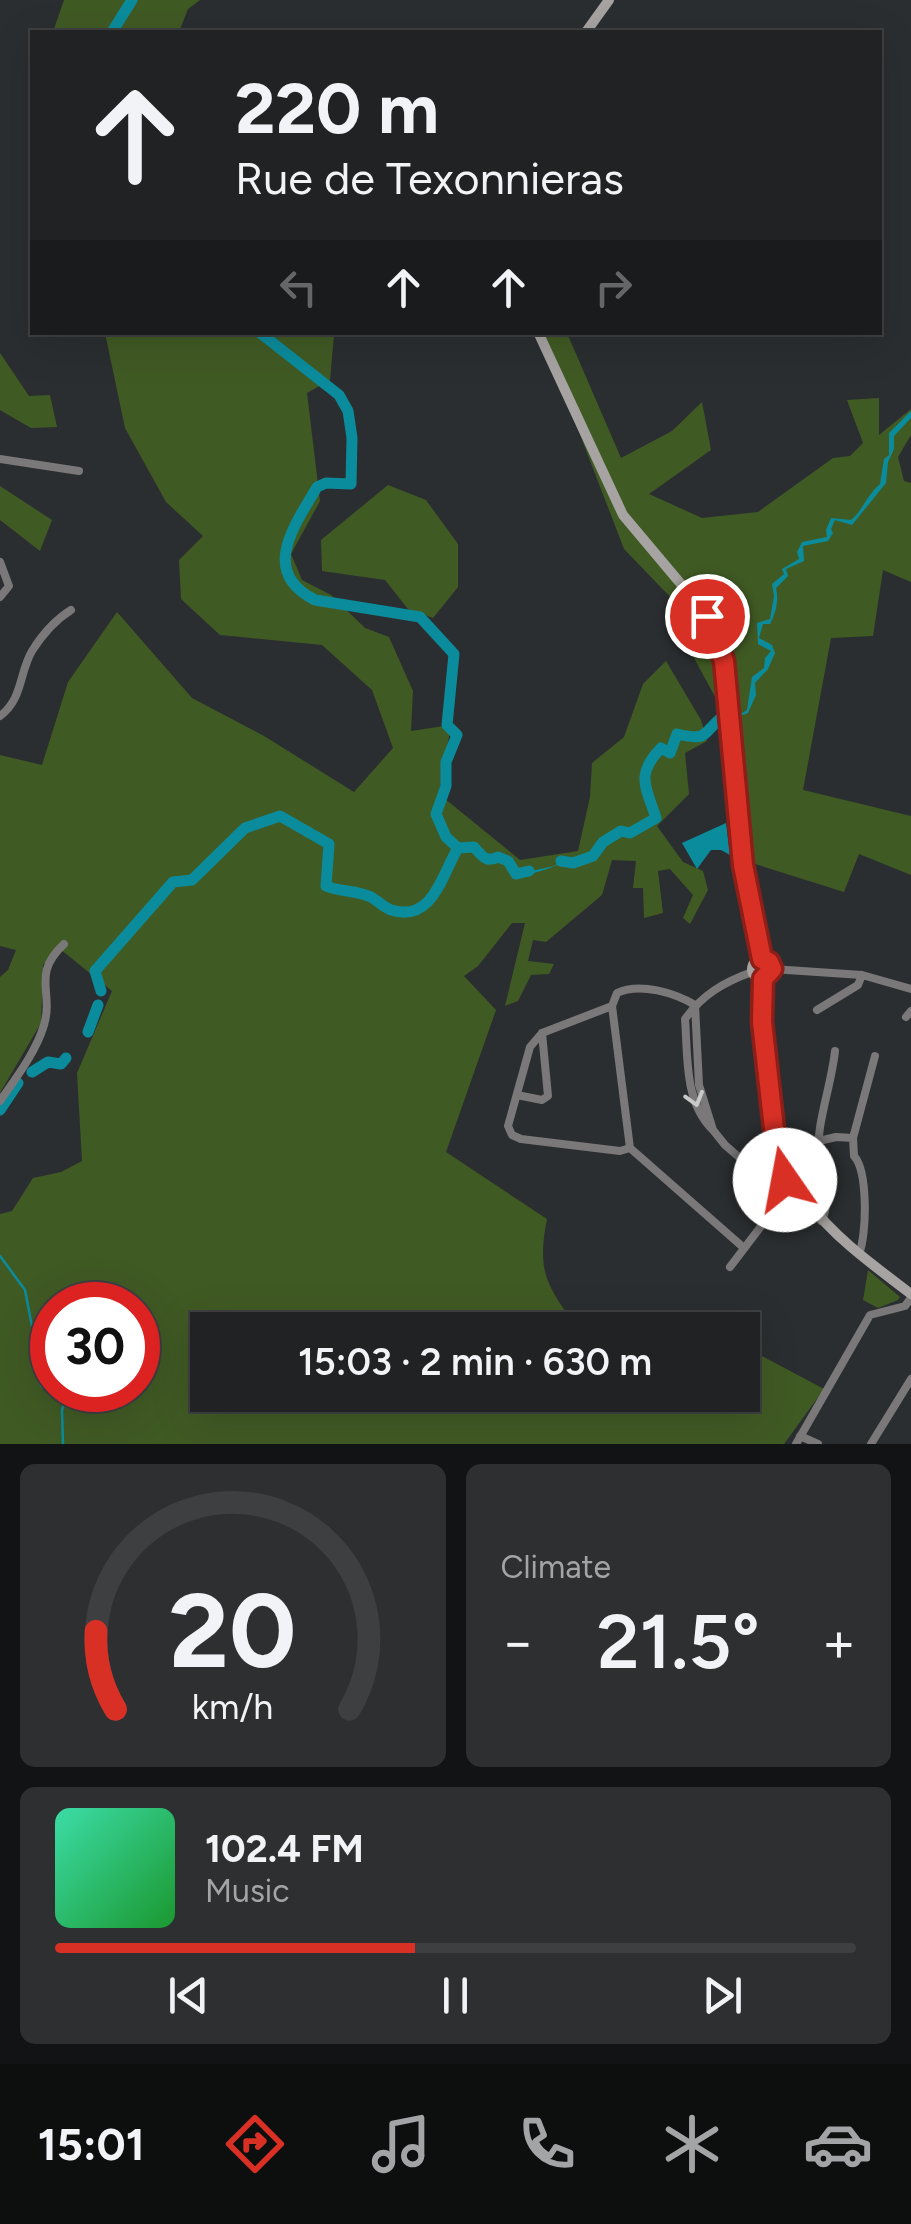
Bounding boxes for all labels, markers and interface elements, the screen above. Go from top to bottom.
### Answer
text: 220 m [235,66,439,151]
icon: ahead [70,70,200,200]
text: Rue de Texonnieras [235,151,624,205]
icon: left [271,260,326,315]
icon: ahead [376,260,431,315]
icon: ahead [481,260,536,315]
icon: right [586,260,641,315]
pin [665,574,750,659]
icon: arrive [680,589,735,644]
one-way arrow [683,1090,704,1107]
position arrow [733,1128,837,1232]
speed limit sign: 30 [30,1282,160,1412]
text: 15:03 · 2 min · 630 m [298,1339,652,1385]
text: Climate [501,1548,611,1586]
text: 20 [169,1568,297,1693]
text: 21.5° [597,1597,760,1687]
text: − [501,1609,535,1675]
text: + [822,1609,856,1675]
text: km/h [192,1685,274,1728]
text: 102.4 FM [205,1826,364,1872]
text: Music [205,1872,290,1910]
icon: previous [161,1968,216,2023]
icon: pause [428,1968,483,2023]
icon: next [695,1968,750,2023]
icon: directions [220,2109,290,2179]
icon: music [366,2109,436,2179]
icon: phone [512,2109,582,2179]
icon: climate [657,2109,727,2179]
icon: car [803,2109,873,2179]
text: 15:01 [38,2117,145,2171]

